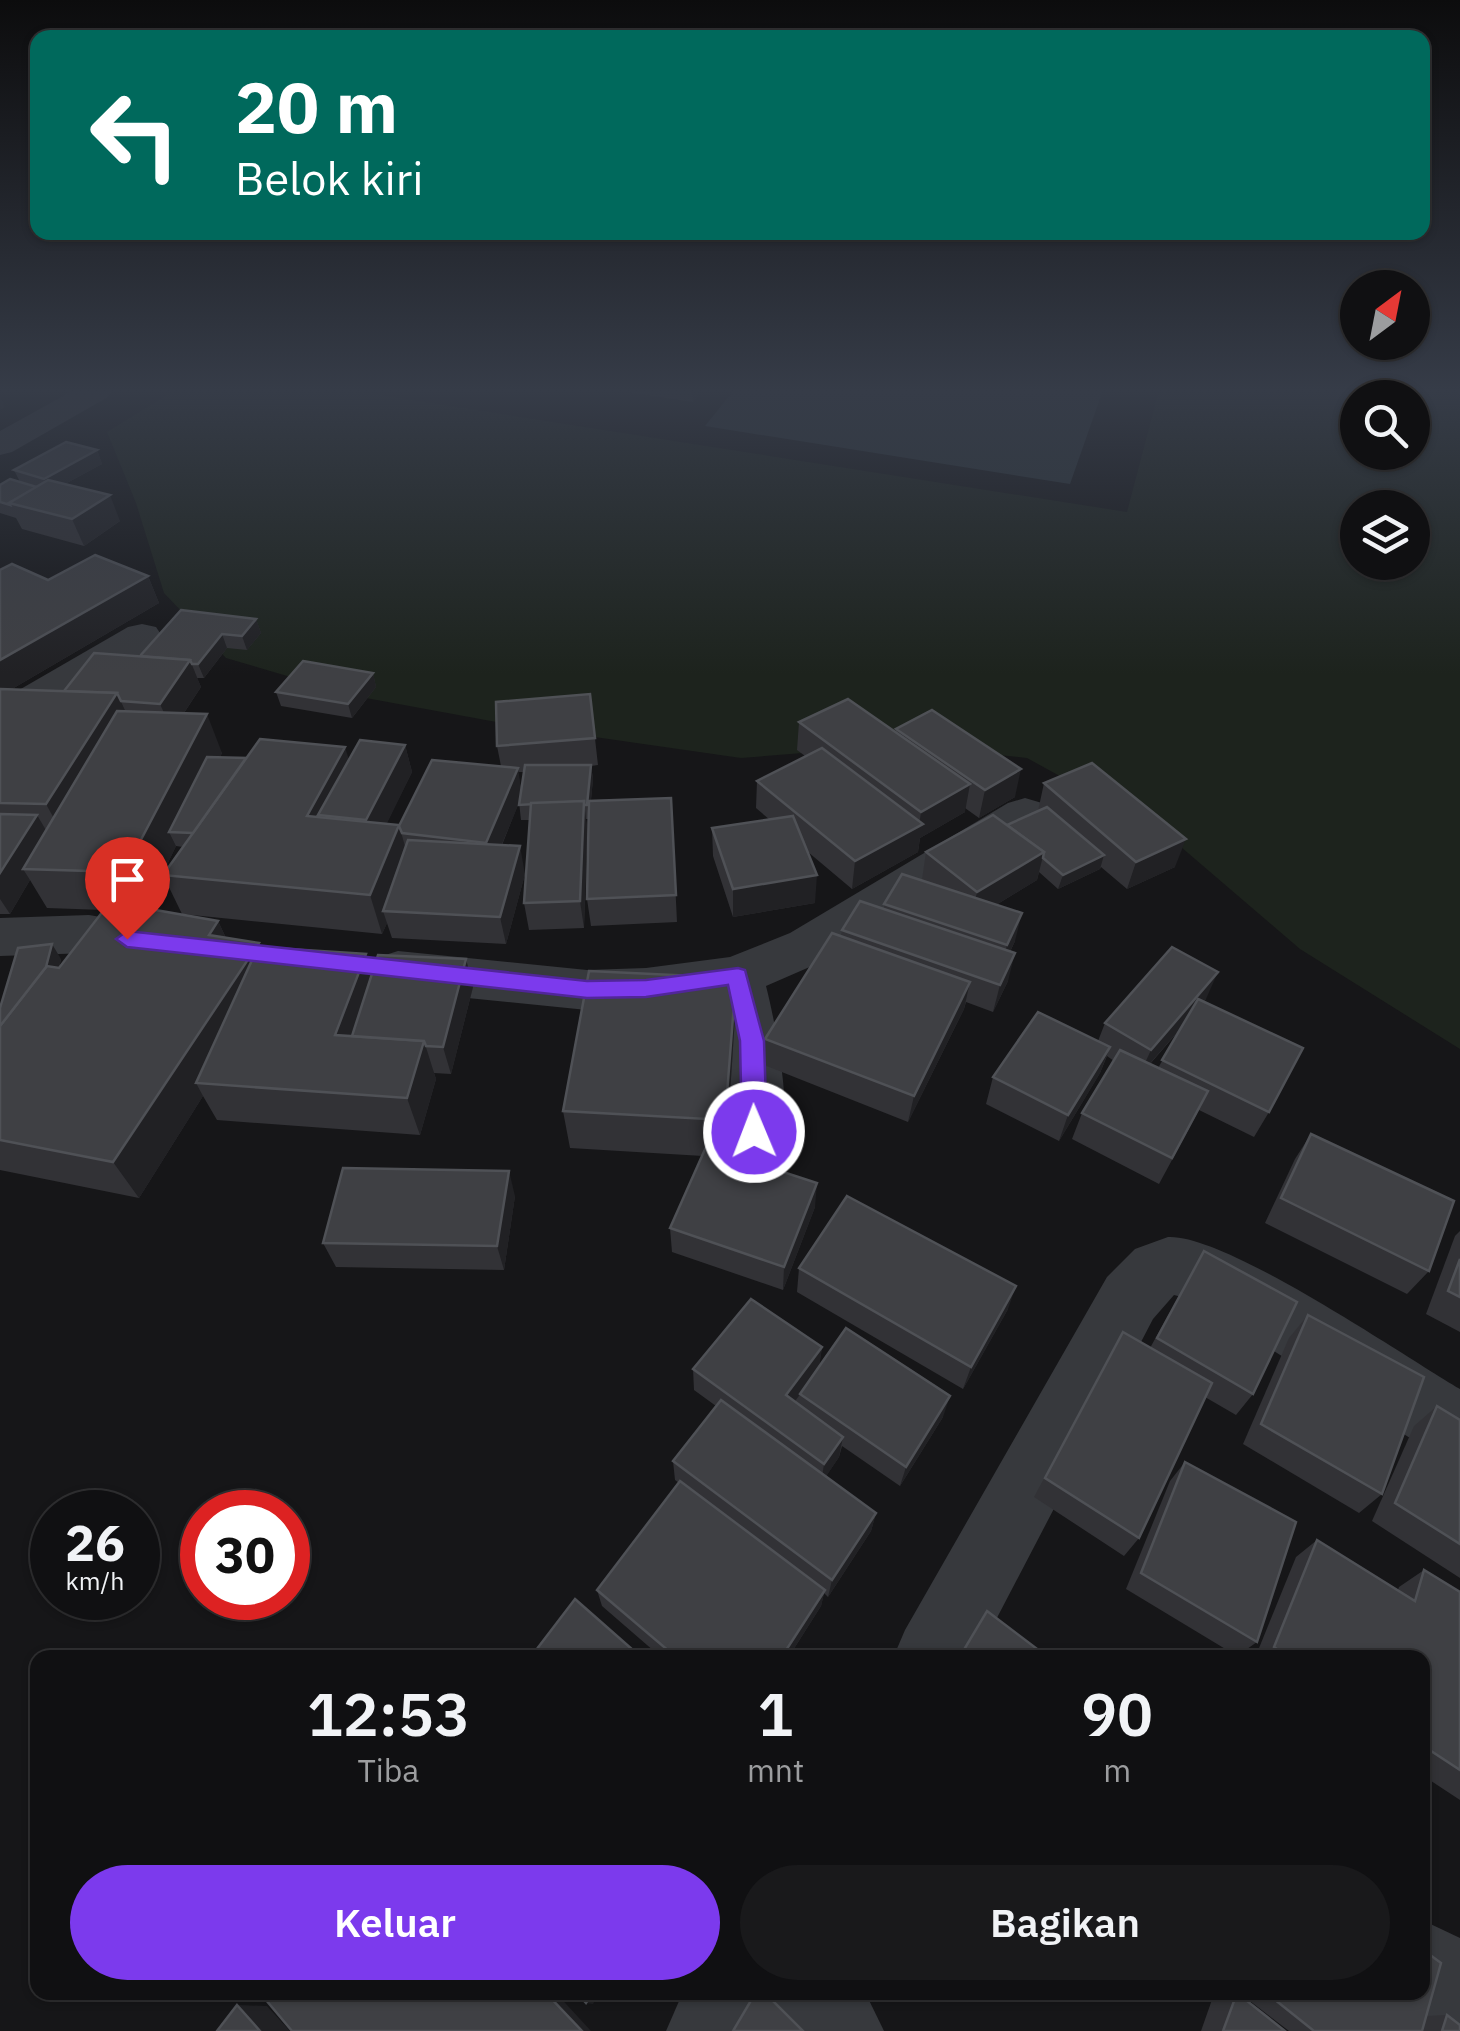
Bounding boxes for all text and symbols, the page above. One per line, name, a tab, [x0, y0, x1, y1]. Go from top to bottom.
text: 20 m	[235, 61, 398, 152]
icon: left	[70, 70, 200, 200]
text: Belok kiri	[235, 149, 424, 207]
north arrow	[1340, 270, 1430, 360]
map controls	[1340, 270, 1430, 580]
button: search	[1340, 380, 1430, 470]
button: layers	[1340, 490, 1430, 580]
pin	[85, 837, 170, 940]
icon: arrive	[100, 852, 155, 907]
position arrow	[702, 1080, 806, 1184]
speed limit sign: 30	[180, 1490, 310, 1620]
text: 26	[65, 1510, 125, 1575]
text: km/h	[66, 1564, 124, 1597]
text: 12:53	[307, 1674, 470, 1753]
text: 1	[758, 1674, 794, 1753]
text: 90	[1081, 1674, 1153, 1753]
text: Tiba	[357, 1749, 419, 1791]
text: mnt	[747, 1749, 804, 1791]
text: m	[1103, 1749, 1131, 1791]
button: Keluar	[70, 1865, 720, 1980]
button: Bagikan	[740, 1865, 1390, 1980]

